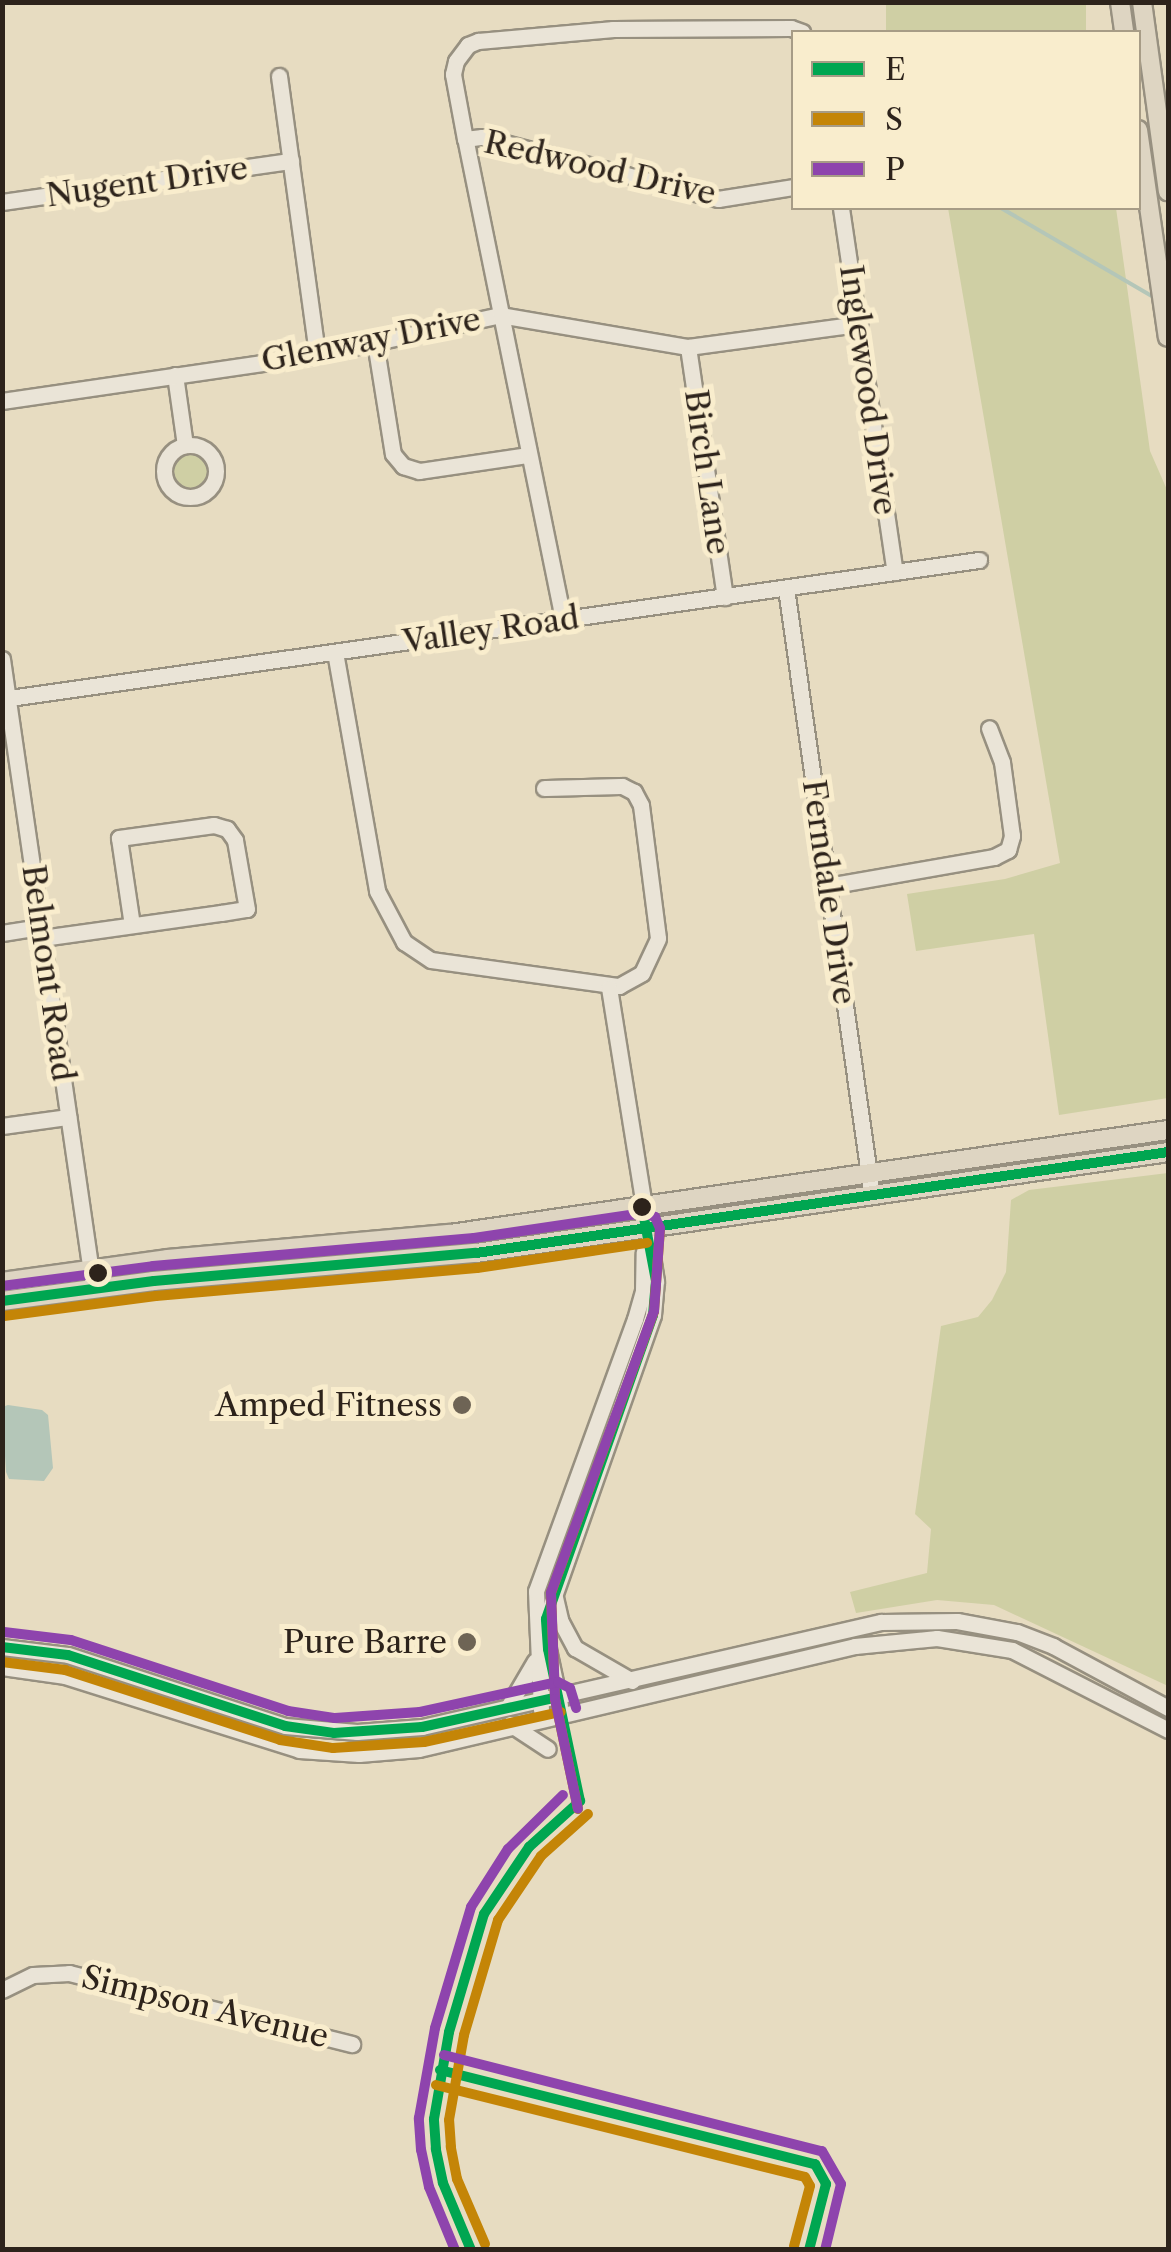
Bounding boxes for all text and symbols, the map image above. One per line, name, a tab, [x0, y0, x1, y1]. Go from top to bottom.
legend	[791, 30, 1141, 210]
text: E	[885, 51, 906, 88]
text: S	[885, 101, 903, 138]
street label: Redwood Drive	[481, 123, 719, 213]
street label: Nugent Drive	[44, 149, 250, 215]
text: P	[885, 151, 905, 188]
street label: Inglewood Drive	[831, 263, 905, 517]
street label: Glenway Drive	[258, 300, 484, 380]
street label: Birch Lane	[676, 387, 738, 557]
street label: Valley Road	[400, 599, 582, 661]
street label: Ferndale Drive	[794, 777, 864, 1007]
street label: Belmont Road	[14, 862, 82, 1084]
unlabelled marker	[632, 1197, 652, 1217]
unlabelled marker	[88, 1263, 108, 1283]
place label: Amped Fitness	[215, 1386, 442, 1424]
marker: Amped Fitness	[451, 1394, 473, 1416]
place label: Pure Barre	[283, 1623, 447, 1661]
marker: Pure Barre	[456, 1631, 478, 1653]
street label: Simpson Avenue	[77, 1958, 333, 2056]

